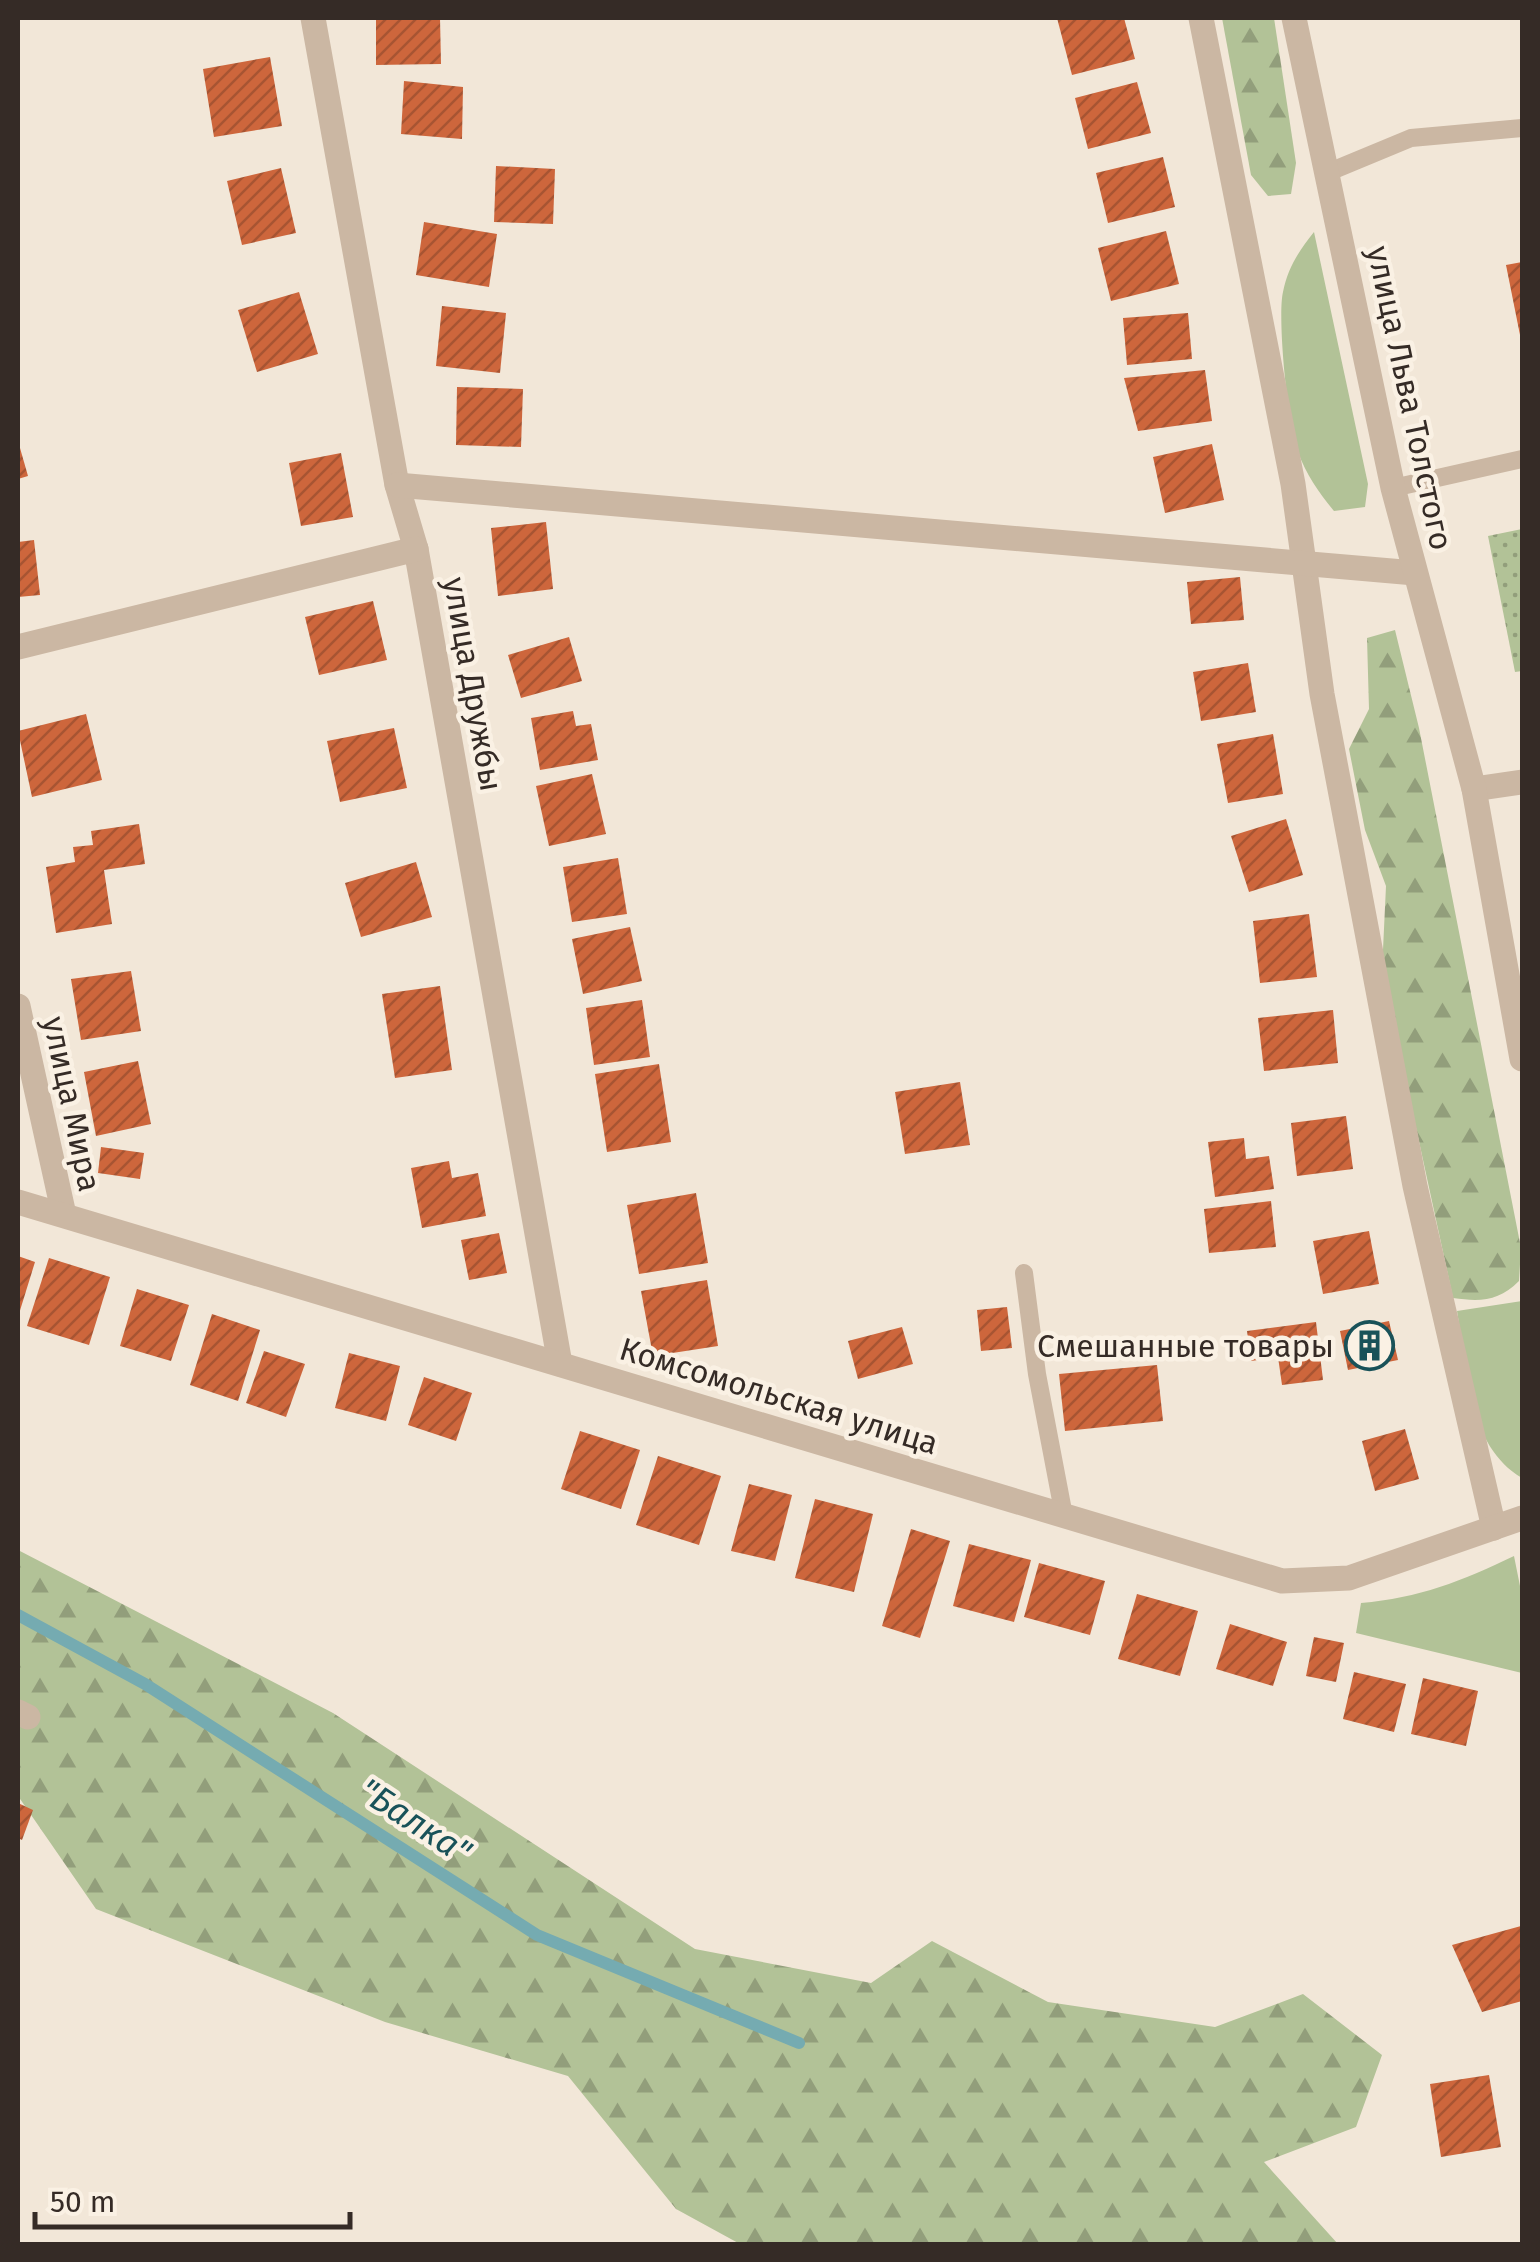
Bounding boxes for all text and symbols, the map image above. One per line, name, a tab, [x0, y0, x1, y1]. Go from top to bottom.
street label: улица Льва Толстого	[1359, 243, 1461, 553]
street label: улица Дружбы	[435, 574, 511, 794]
street label: улица Мира	[35, 1013, 109, 1195]
building icon: Смешанные товары	[1343, 1320, 1395, 1372]
place label: Смешанные товары	[1037, 1327, 1334, 1365]
street label: Комсомольская улица	[615, 1329, 943, 1463]
water label: "Балка"	[351, 1769, 479, 1873]
scale bar	[35, 2167, 350, 2229]
text: 50 m	[50, 2184, 115, 2220]

